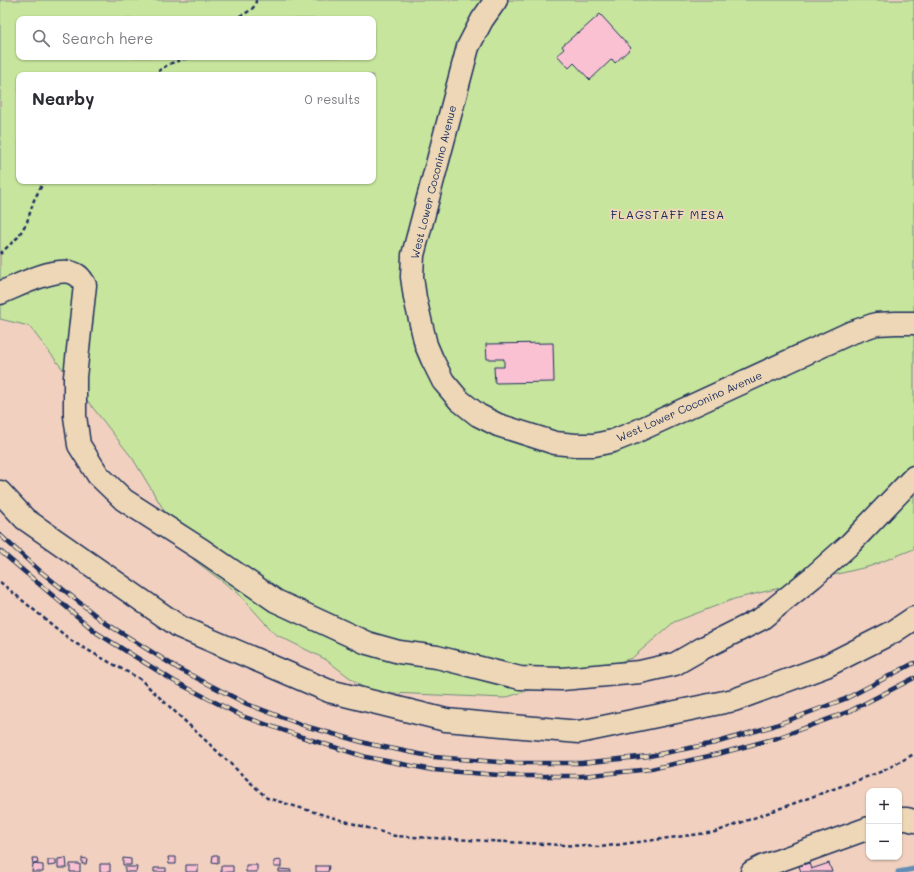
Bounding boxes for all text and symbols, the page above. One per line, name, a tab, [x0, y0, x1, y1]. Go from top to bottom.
search box	[16, 16, 376, 60]
icon: search	[30, 27, 52, 49]
text: Search here	[62, 28, 153, 48]
text: Nearby	[32, 87, 94, 109]
text: 0 results	[305, 90, 360, 107]
street label: West Lower Coconino Avenue	[407, 103, 459, 260]
district label: FLAGSTAFF MESA	[611, 206, 725, 222]
street label: West Lower Coconino Avenue	[614, 367, 764, 445]
map controls	[866, 788, 902, 860]
button: +	[866, 788, 902, 824]
button: −	[866, 824, 902, 860]

